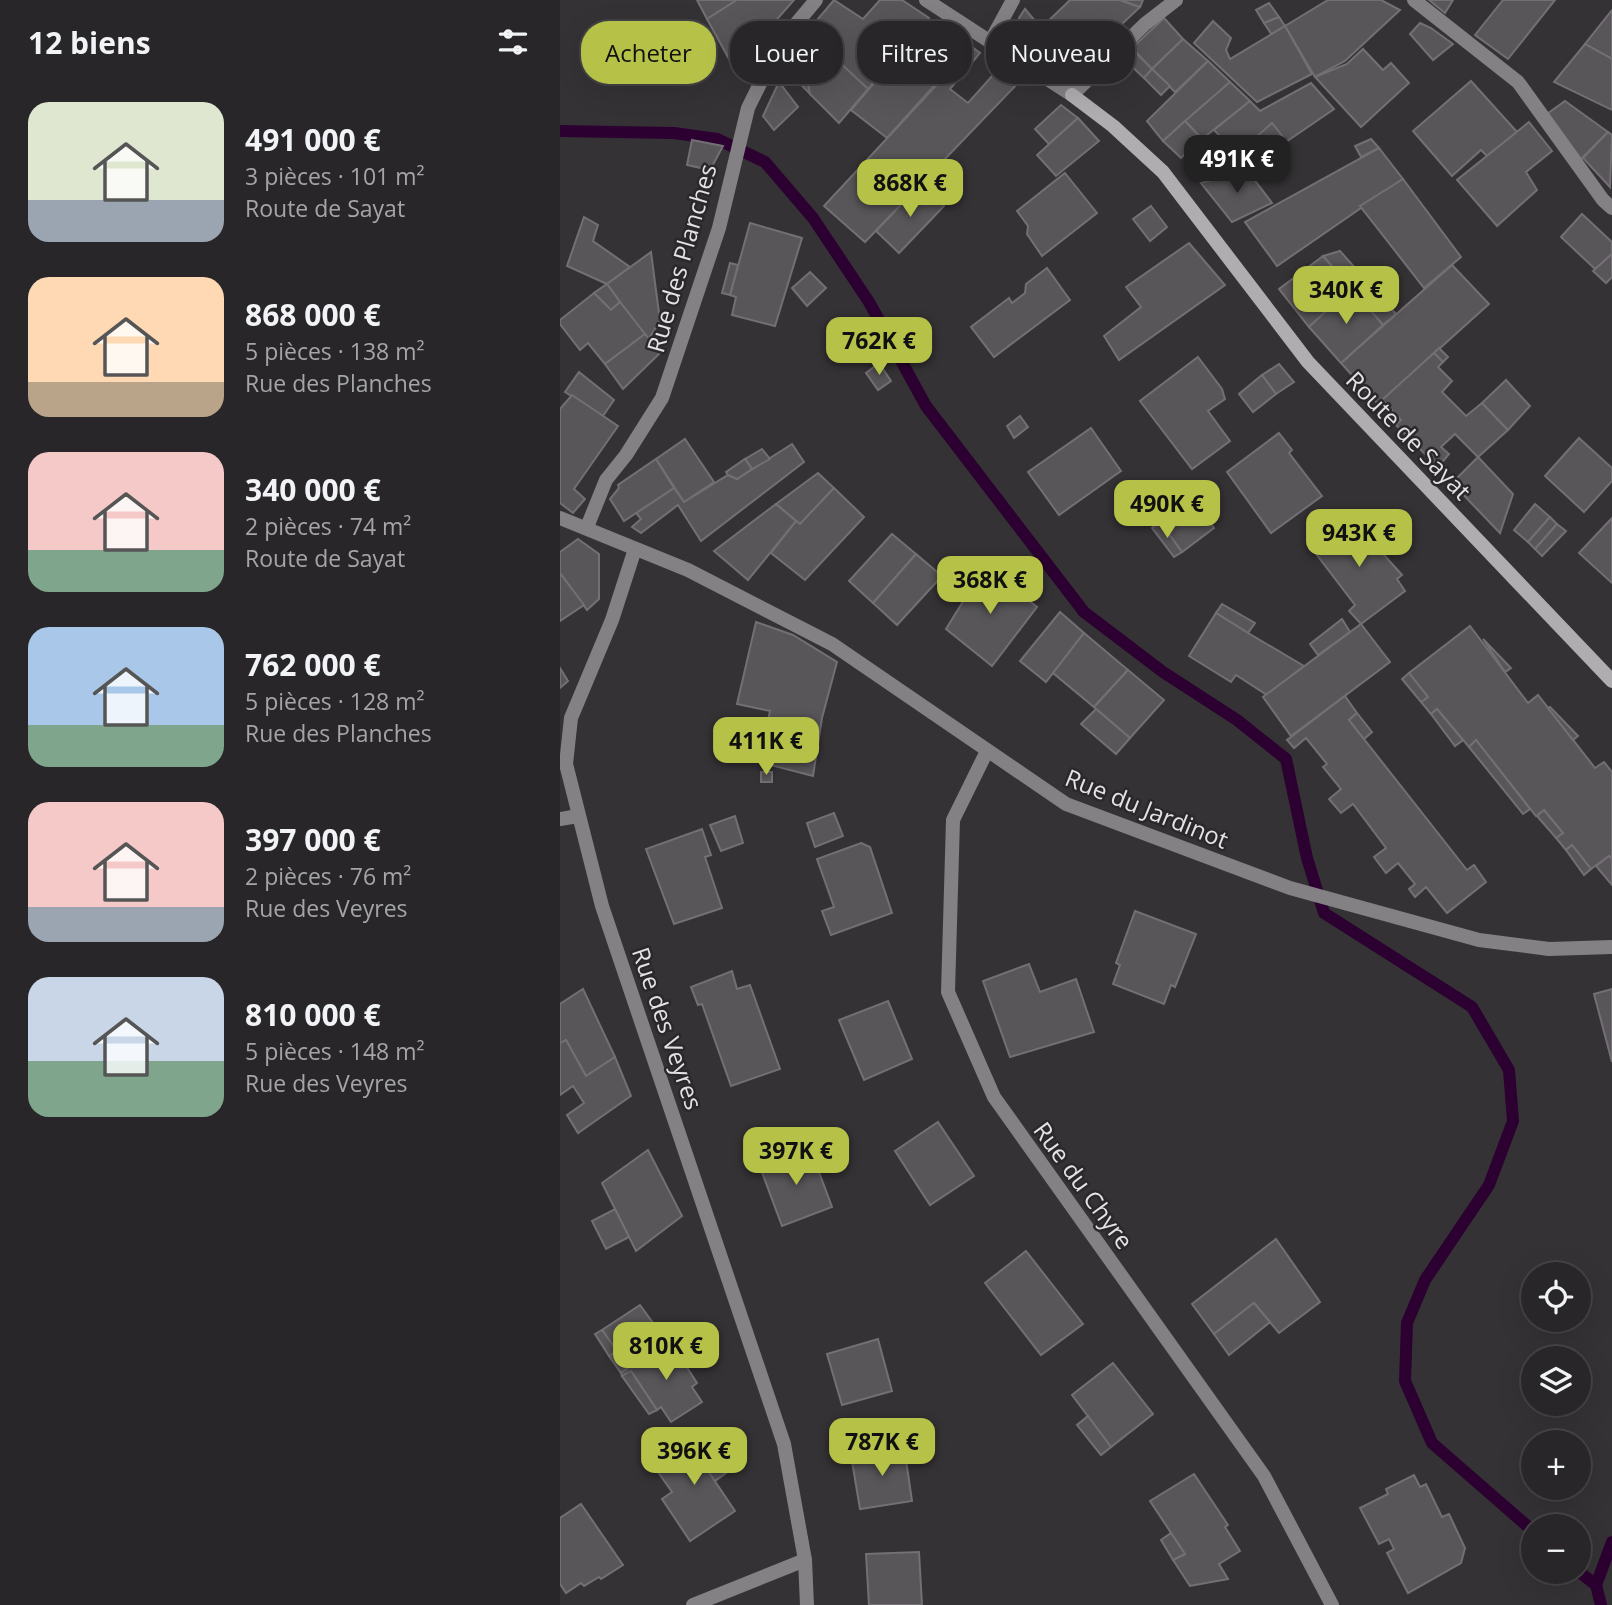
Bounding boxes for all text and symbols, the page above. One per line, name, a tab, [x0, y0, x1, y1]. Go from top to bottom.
chip: Acheter	[581, 21, 716, 84]
chip: Louer	[730, 21, 843, 84]
chip: Filtres	[857, 21, 972, 84]
chip: Nouveau	[986, 21, 1135, 84]
text: 12 biens	[28, 22, 151, 63]
icon: filters	[494, 23, 532, 61]
text: 491 000 €	[245, 119, 381, 160]
icon: home	[84, 130, 168, 214]
pin: 491K €	[1180, 136, 1294, 195]
text: 491K €	[1200, 142, 1274, 174]
text: 3 pièces · 101 m²	[245, 160, 425, 192]
street label: Rue des Planches	[638, 160, 724, 356]
pin: 868K €	[853, 160, 967, 219]
text: 868K €	[873, 166, 947, 198]
text: Route de Sayat	[245, 192, 405, 224]
pin: 340K €	[1289, 266, 1403, 326]
text: 340K €	[1309, 273, 1383, 305]
text: 868 000 €	[245, 294, 381, 335]
icon: home	[84, 305, 168, 389]
pin: 762K €	[822, 318, 936, 377]
text: 762K €	[842, 324, 916, 356]
text: 5 pièces · 138 m²	[245, 335, 425, 367]
street label: Route de Sayat	[1339, 363, 1479, 507]
text: Rue des Planches	[245, 367, 432, 399]
text: 340 000 €	[245, 469, 381, 510]
icon: home	[84, 480, 168, 564]
pin: 490K €	[1110, 480, 1224, 540]
text: 490K €	[1130, 487, 1204, 519]
text: 2 pièces · 74 m²	[245, 510, 411, 542]
pin: 943K €	[1302, 510, 1416, 569]
text: 943K €	[1322, 516, 1396, 548]
text: Route de Sayat	[245, 542, 405, 574]
pin: 368K €	[933, 556, 1047, 616]
text: 368K €	[953, 563, 1027, 595]
text: 762 000 €	[245, 644, 381, 685]
icon: home	[84, 655, 168, 739]
text: 5 pièces · 128 m²	[245, 685, 425, 717]
text: Rue des Planches	[245, 717, 432, 749]
pin: 411K €	[709, 718, 823, 777]
text: 411K €	[729, 724, 803, 756]
street label: Rue du Jardinot	[1061, 760, 1233, 856]
text: 397 000 €	[245, 819, 381, 860]
icon: home	[84, 830, 168, 914]
text: 2 pièces · 76 m²	[245, 860, 411, 892]
text: Rue des Veyres	[245, 892, 408, 924]
street label: Rue des Veyres	[625, 942, 711, 1114]
text: 810 000 €	[245, 994, 381, 1035]
icon: home	[84, 1005, 168, 1089]
text: 5 pièces · 148 m²	[245, 1035, 425, 1067]
text: Rue des Veyres	[245, 1067, 408, 1099]
street label: Rue du Chyre	[1027, 1115, 1141, 1255]
pin: 397K €	[739, 1128, 853, 1187]
text: 397K €	[759, 1134, 833, 1166]
map controls	[1521, 1262, 1591, 1584]
button: locate	[1521, 1262, 1591, 1332]
pin: 810K €	[609, 1322, 723, 1382]
text: 810K €	[629, 1329, 703, 1361]
button: layers	[1521, 1346, 1591, 1416]
pin: 787K €	[825, 1418, 939, 1478]
text: 787K €	[845, 1425, 919, 1457]
pin: 396K €	[637, 1428, 751, 1487]
button: +	[1521, 1430, 1591, 1500]
text: 396K €	[657, 1434, 731, 1466]
button: −	[1521, 1514, 1591, 1584]

